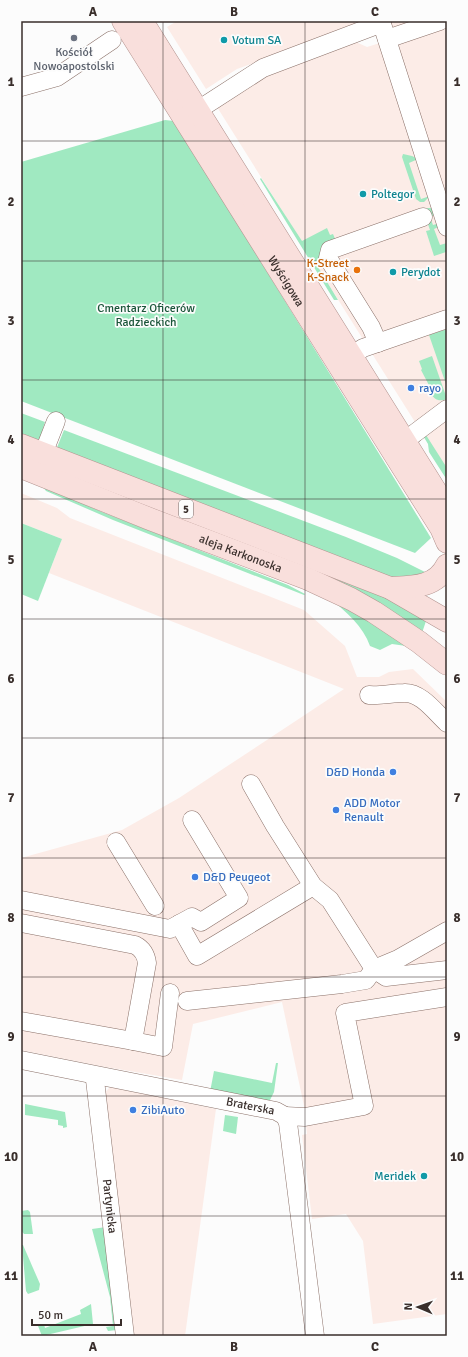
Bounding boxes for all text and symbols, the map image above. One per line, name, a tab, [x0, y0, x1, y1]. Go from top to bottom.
text: A	[89, 4, 98, 20]
text: B	[230, 4, 238, 20]
text: C	[371, 4, 379, 20]
marker: Kościół Nowoapostolski	[69, 33, 79, 43]
place label: Votum SA	[232, 33, 282, 48]
marker: Votum SA	[219, 35, 229, 45]
place label: Kościół Nowoapostolski	[33, 45, 115, 74]
text: 1	[7, 74, 15, 90]
text: 1	[453, 74, 461, 90]
place label: Poltegor	[371, 187, 415, 202]
marker: Poltegor	[358, 189, 368, 199]
text: 2	[7, 194, 15, 210]
text: 2	[453, 194, 461, 210]
street label: Wyścigowa	[264, 253, 307, 310]
place label: K-Street K-Snack	[307, 256, 349, 285]
marker: K-Street K-Snack	[352, 265, 362, 275]
place label: Perydot	[401, 265, 440, 280]
marker: Perydot	[388, 267, 398, 277]
park label: Cmentarz Oficerów Radzieckich	[97, 301, 195, 330]
text: 3	[7, 313, 15, 329]
text: 3	[453, 313, 461, 329]
place label: rayo	[419, 381, 441, 396]
marker: rayo	[406, 383, 416, 393]
text: 4	[7, 432, 15, 448]
text: 4	[453, 432, 461, 448]
road number: 5	[179, 500, 193, 518]
street label: aleja Karkonoska	[197, 531, 284, 576]
text: 5	[7, 552, 15, 568]
text: 5	[453, 552, 461, 568]
text: 6	[7, 671, 15, 687]
text: 6	[453, 671, 461, 687]
place label: D&D Honda	[326, 765, 385, 780]
marker: D&D Honda	[388, 767, 398, 777]
text: 7	[7, 790, 15, 806]
text: 7	[453, 790, 461, 806]
place label: ADD Motor Renault	[344, 796, 401, 825]
marker: ADD Motor Renault	[331, 805, 341, 815]
place label: D&D Peugeot	[203, 870, 270, 885]
marker: D&D Peugeot	[190, 872, 200, 882]
text: 8	[7, 910, 15, 926]
text: 8	[453, 910, 461, 926]
text: 9	[7, 1029, 15, 1045]
text: 9	[453, 1029, 461, 1045]
street label: Braterska	[225, 1094, 276, 1119]
place label: ZibiAuto	[141, 1103, 185, 1118]
marker: ZibiAuto	[128, 1105, 138, 1115]
text: 10	[4, 1149, 18, 1165]
text: 10	[450, 1149, 464, 1165]
place label: Meridek	[374, 1169, 416, 1184]
marker: Meridek	[419, 1171, 429, 1181]
street label: Partynicka	[99, 1178, 120, 1234]
text: 11	[4, 1268, 18, 1284]
text: 11	[450, 1268, 464, 1284]
north arrow	[398, 1287, 438, 1327]
scale bar	[32, 1301, 121, 1327]
text: N	[402, 1303, 415, 1311]
text: 50 m	[38, 1308, 63, 1323]
text: A	[89, 1339, 98, 1355]
text: B	[230, 1339, 238, 1355]
text: C	[371, 1339, 379, 1355]

